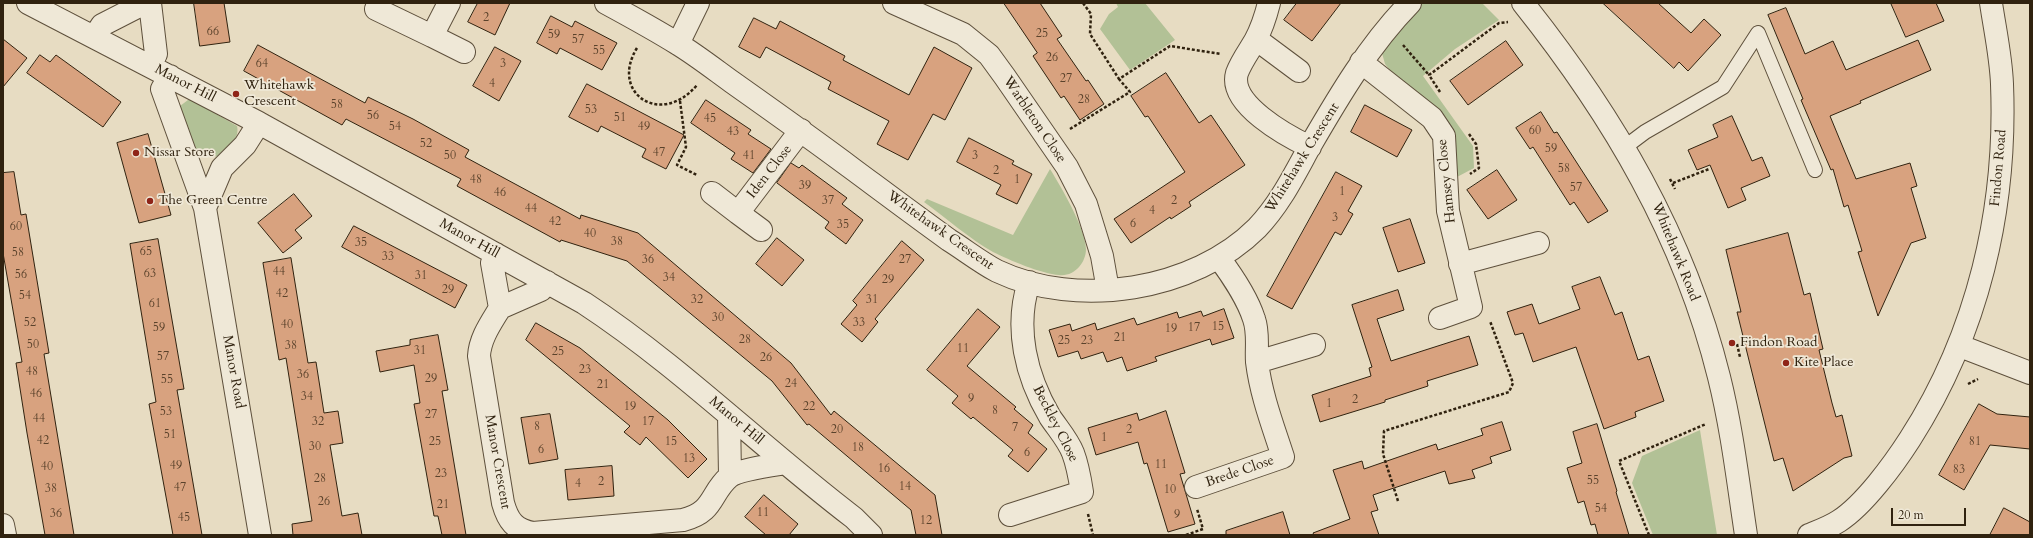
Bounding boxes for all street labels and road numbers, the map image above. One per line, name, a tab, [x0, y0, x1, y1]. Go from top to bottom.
street label: Manor Hill	[152, 61, 218, 107]
street label: Warbleton Close	[999, 74, 1069, 166]
street label: Whitehawk Crescent	[1262, 100, 1344, 216]
street label: Findon Road	[1987, 129, 2011, 207]
street label: Hamsey Close	[1434, 138, 1460, 224]
street label: Iden Close	[744, 142, 796, 202]
street label: Whitehawk Crescent	[884, 188, 996, 274]
street label: Whitehawk Road	[1648, 200, 1702, 304]
street label: Manor Hill	[436, 216, 502, 262]
street label: Manor Road	[218, 334, 248, 410]
street label: Beckley Close	[1029, 383, 1081, 465]
street label: Manor Hill	[705, 393, 767, 449]
street label: Manor Crescent	[480, 413, 514, 511]
street label: Brede Close	[1203, 452, 1277, 492]

